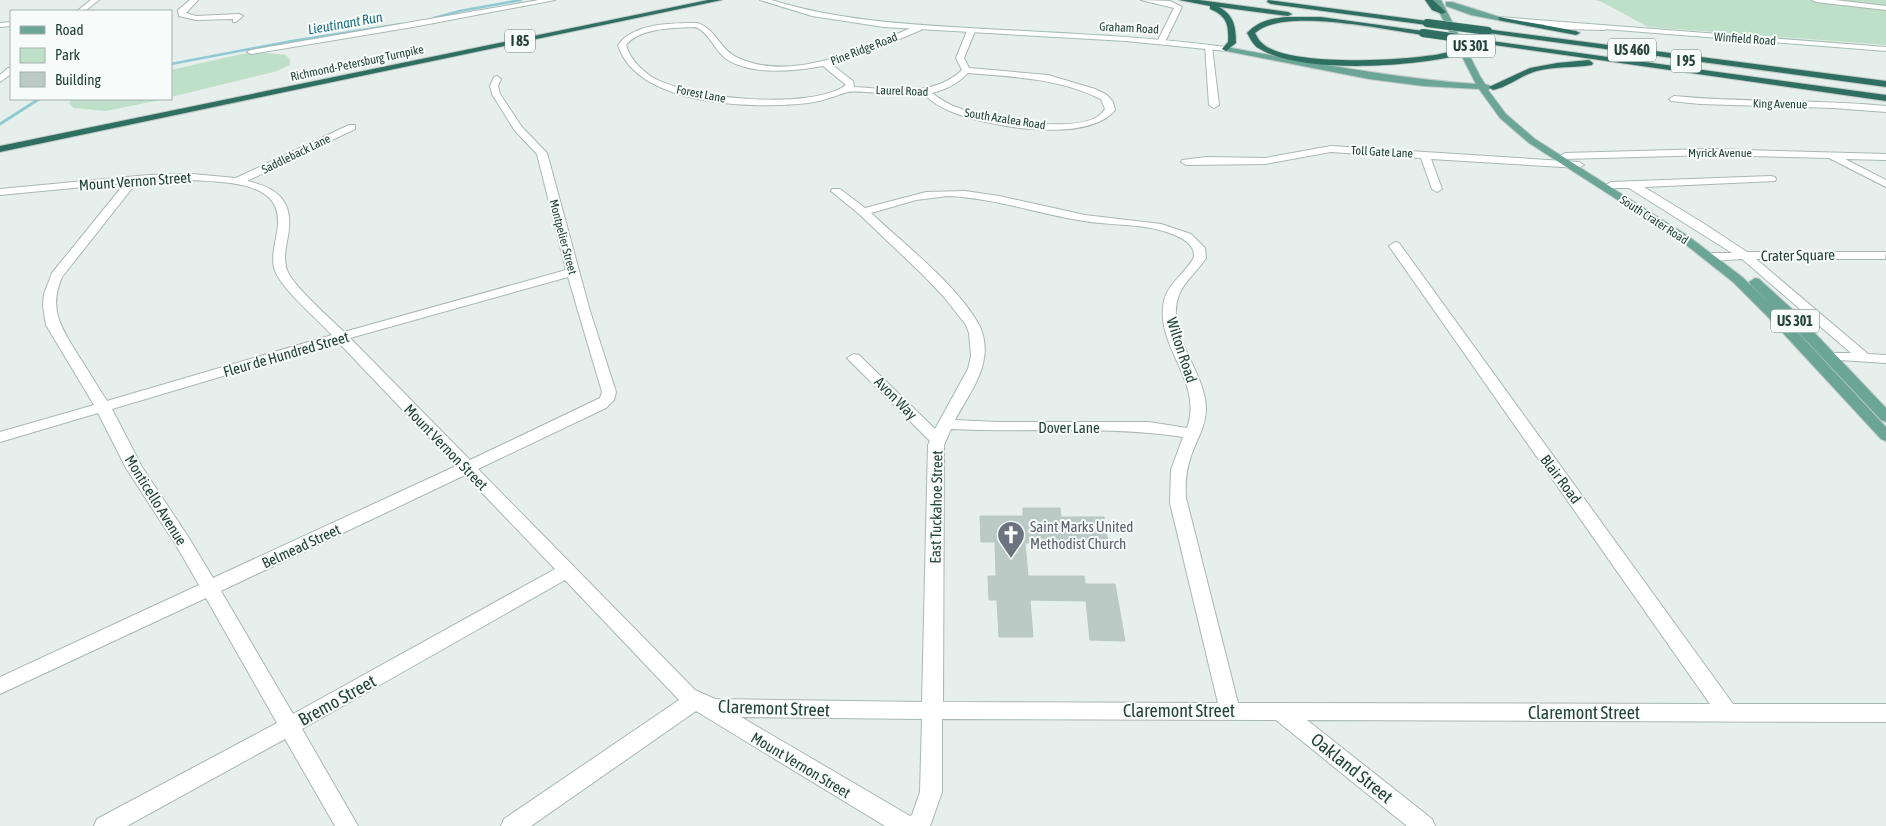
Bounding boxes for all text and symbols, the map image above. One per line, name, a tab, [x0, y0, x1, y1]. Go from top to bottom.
water label: Lieutinant Run	[306, 9, 384, 37]
legend	[10, 10, 172, 100]
street label: Graham Road	[1099, 19, 1159, 37]
text: Road	[55, 21, 84, 38]
road number: I 85	[505, 29, 535, 52]
street label: Pine Ridge Road	[828, 30, 900, 68]
street label: Winfield Road	[1714, 30, 1776, 48]
road number: US 301	[1447, 34, 1495, 58]
road number: US 460	[1608, 38, 1656, 62]
street label: Richmond-Petersburg Turnpike	[289, 42, 425, 84]
text: Park	[55, 46, 80, 63]
road number: I 95	[1671, 49, 1701, 72]
text: Building	[55, 71, 101, 88]
street label: Forest Lane	[675, 82, 727, 106]
street label: Laurel Road	[875, 83, 929, 99]
street label: King Avenue	[1753, 97, 1807, 111]
street label: South Azalea Road	[963, 106, 1047, 132]
street label: Saddleback Lane	[259, 131, 333, 177]
street label: Toll Gate Lane	[1351, 143, 1413, 161]
street label: Myrick Avenue	[1688, 146, 1752, 160]
street label: Mount Vernon Street	[78, 169, 192, 193]
street label: South Crater Road	[1617, 193, 1691, 247]
street label: Montpelier Street	[546, 198, 580, 277]
street label: Crater Square	[1761, 246, 1835, 264]
road number: US 301	[1771, 310, 1819, 332]
street label: Wilton Road	[1163, 315, 1201, 385]
street label: Fleur de Hundred Street	[221, 328, 351, 380]
street label: Avon Way	[871, 373, 921, 423]
street label: Mount Vernon Street	[401, 401, 491, 493]
street label: Dover Lane	[1038, 419, 1100, 436]
street label: East Tuckahoe Street	[927, 450, 945, 564]
street label: Blair Road	[1537, 451, 1585, 507]
street label: Monticello Avenue	[122, 452, 191, 548]
place label: Saint Marks United Methodist Church	[1030, 518, 1133, 552]
street label: Belmead Street	[259, 520, 343, 572]
church icon: Saint Marks United Methodist Church	[996, 520, 1026, 559]
street label: Bremo Street	[295, 670, 379, 730]
street label: Claremont Street	[718, 696, 830, 720]
street label: Claremont Street	[1123, 700, 1235, 721]
street label: Claremont Street	[1528, 702, 1640, 723]
street label: Mount Vernon Street	[748, 729, 854, 801]
street label: Oakland Street	[1307, 729, 1397, 807]

